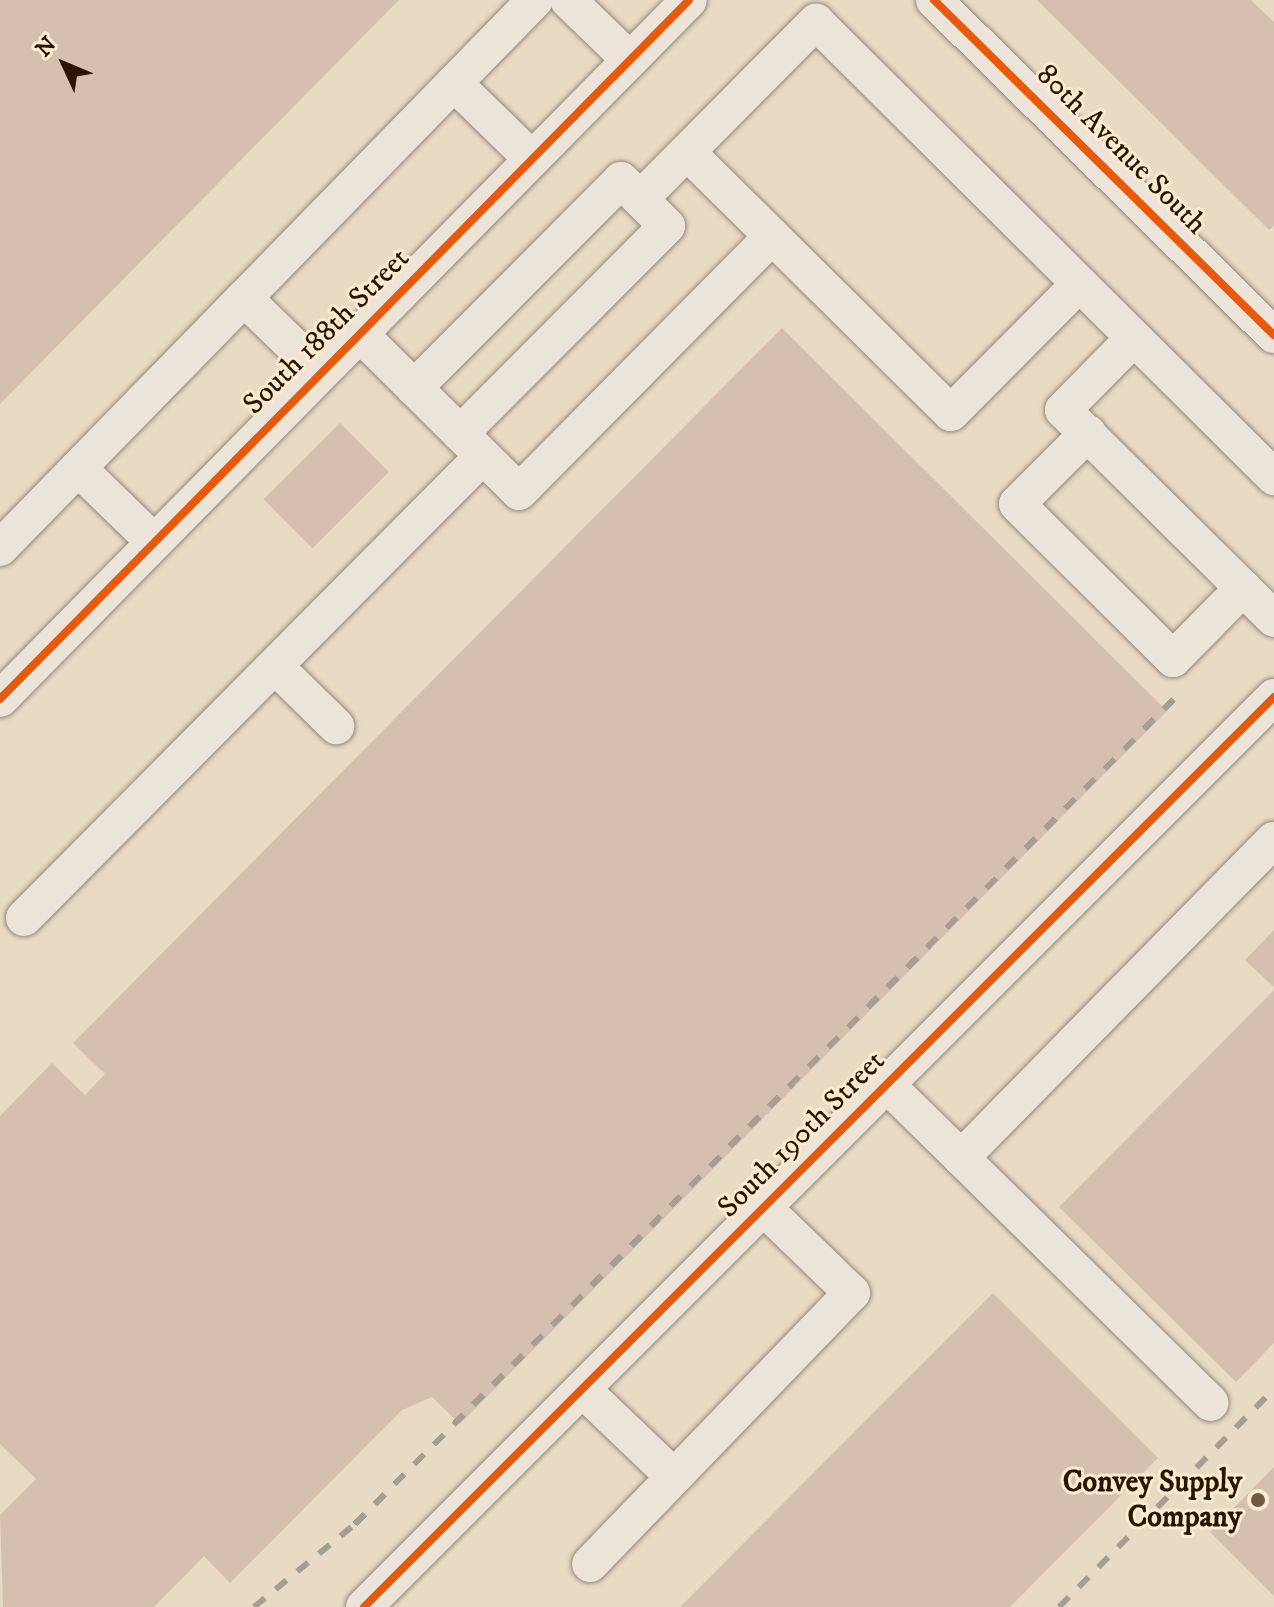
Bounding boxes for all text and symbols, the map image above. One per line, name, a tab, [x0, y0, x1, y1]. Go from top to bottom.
north arrow	[24, 24, 104, 104]
text: N	[30, 31, 62, 63]
street label: 80th Avenue South	[1028, 57, 1214, 243]
street label: South 188th Street	[236, 241, 418, 423]
street label: South 190th Street	[711, 1044, 893, 1226]
place label: Convey Supply Company	[1063, 1465, 1242, 1536]
marker: Convey Supply Company	[1249, 1491, 1267, 1509]

